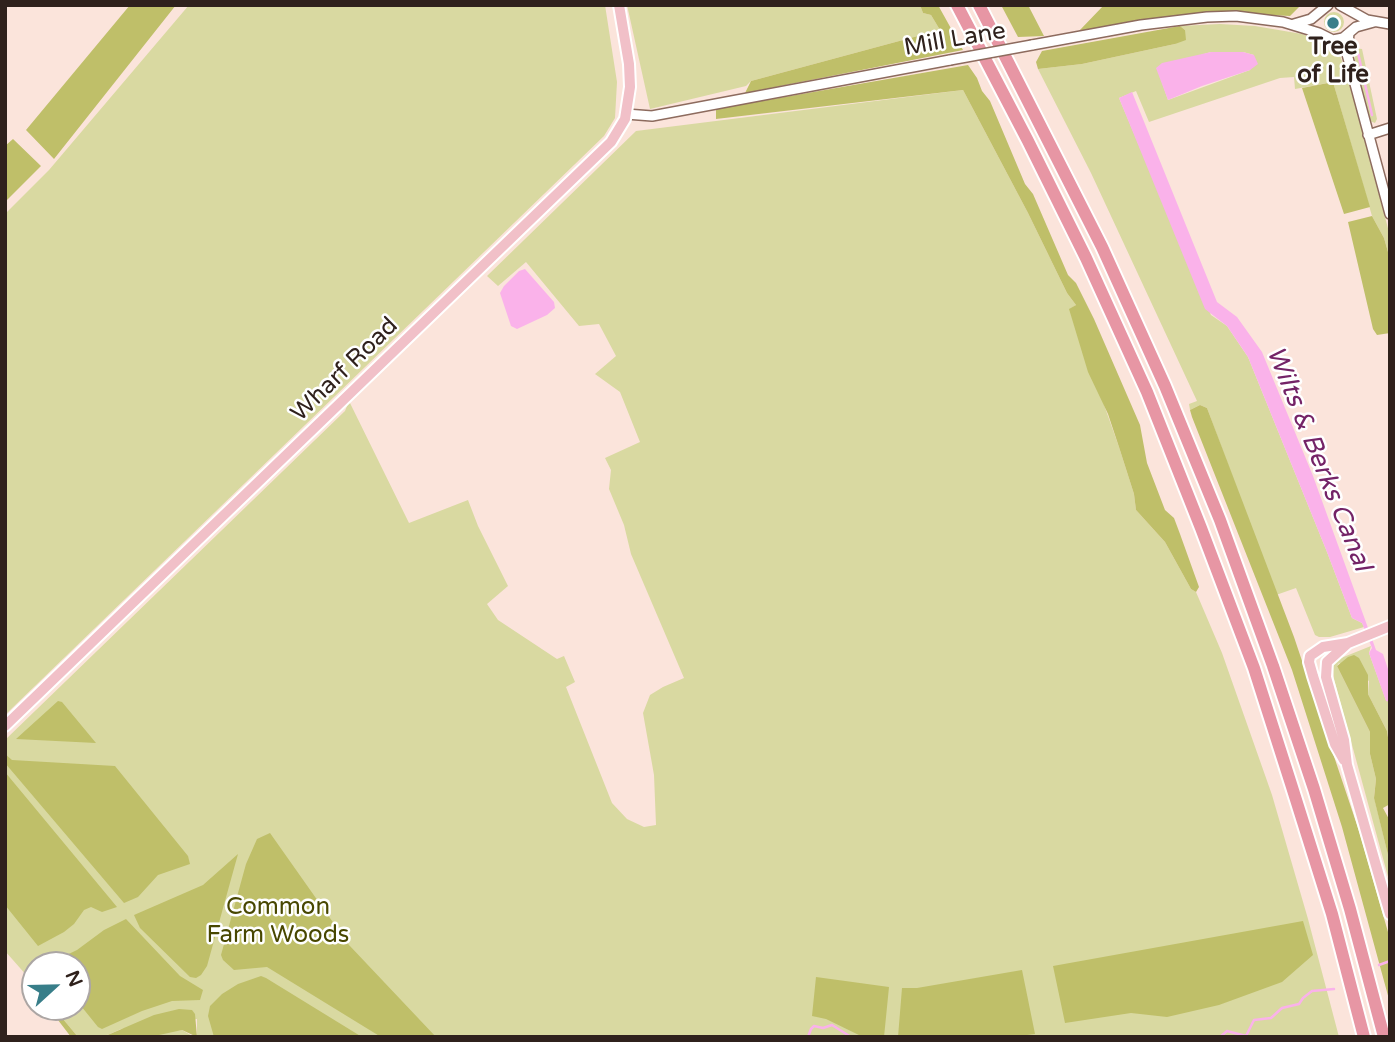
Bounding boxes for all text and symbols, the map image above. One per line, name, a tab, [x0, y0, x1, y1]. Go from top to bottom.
marker: Tree of Life	[1325, 15, 1341, 31]
street label: Mill Lane	[902, 17, 1008, 63]
place label: Tree of Life	[1297, 34, 1369, 90]
street label: Wharf Road	[286, 312, 404, 428]
water label: Wilts & Berks Canal	[1259, 342, 1377, 576]
park label: Common Farm Woods	[207, 894, 349, 950]
north arrow	[21, 951, 91, 1021]
text: N	[61, 968, 87, 990]

